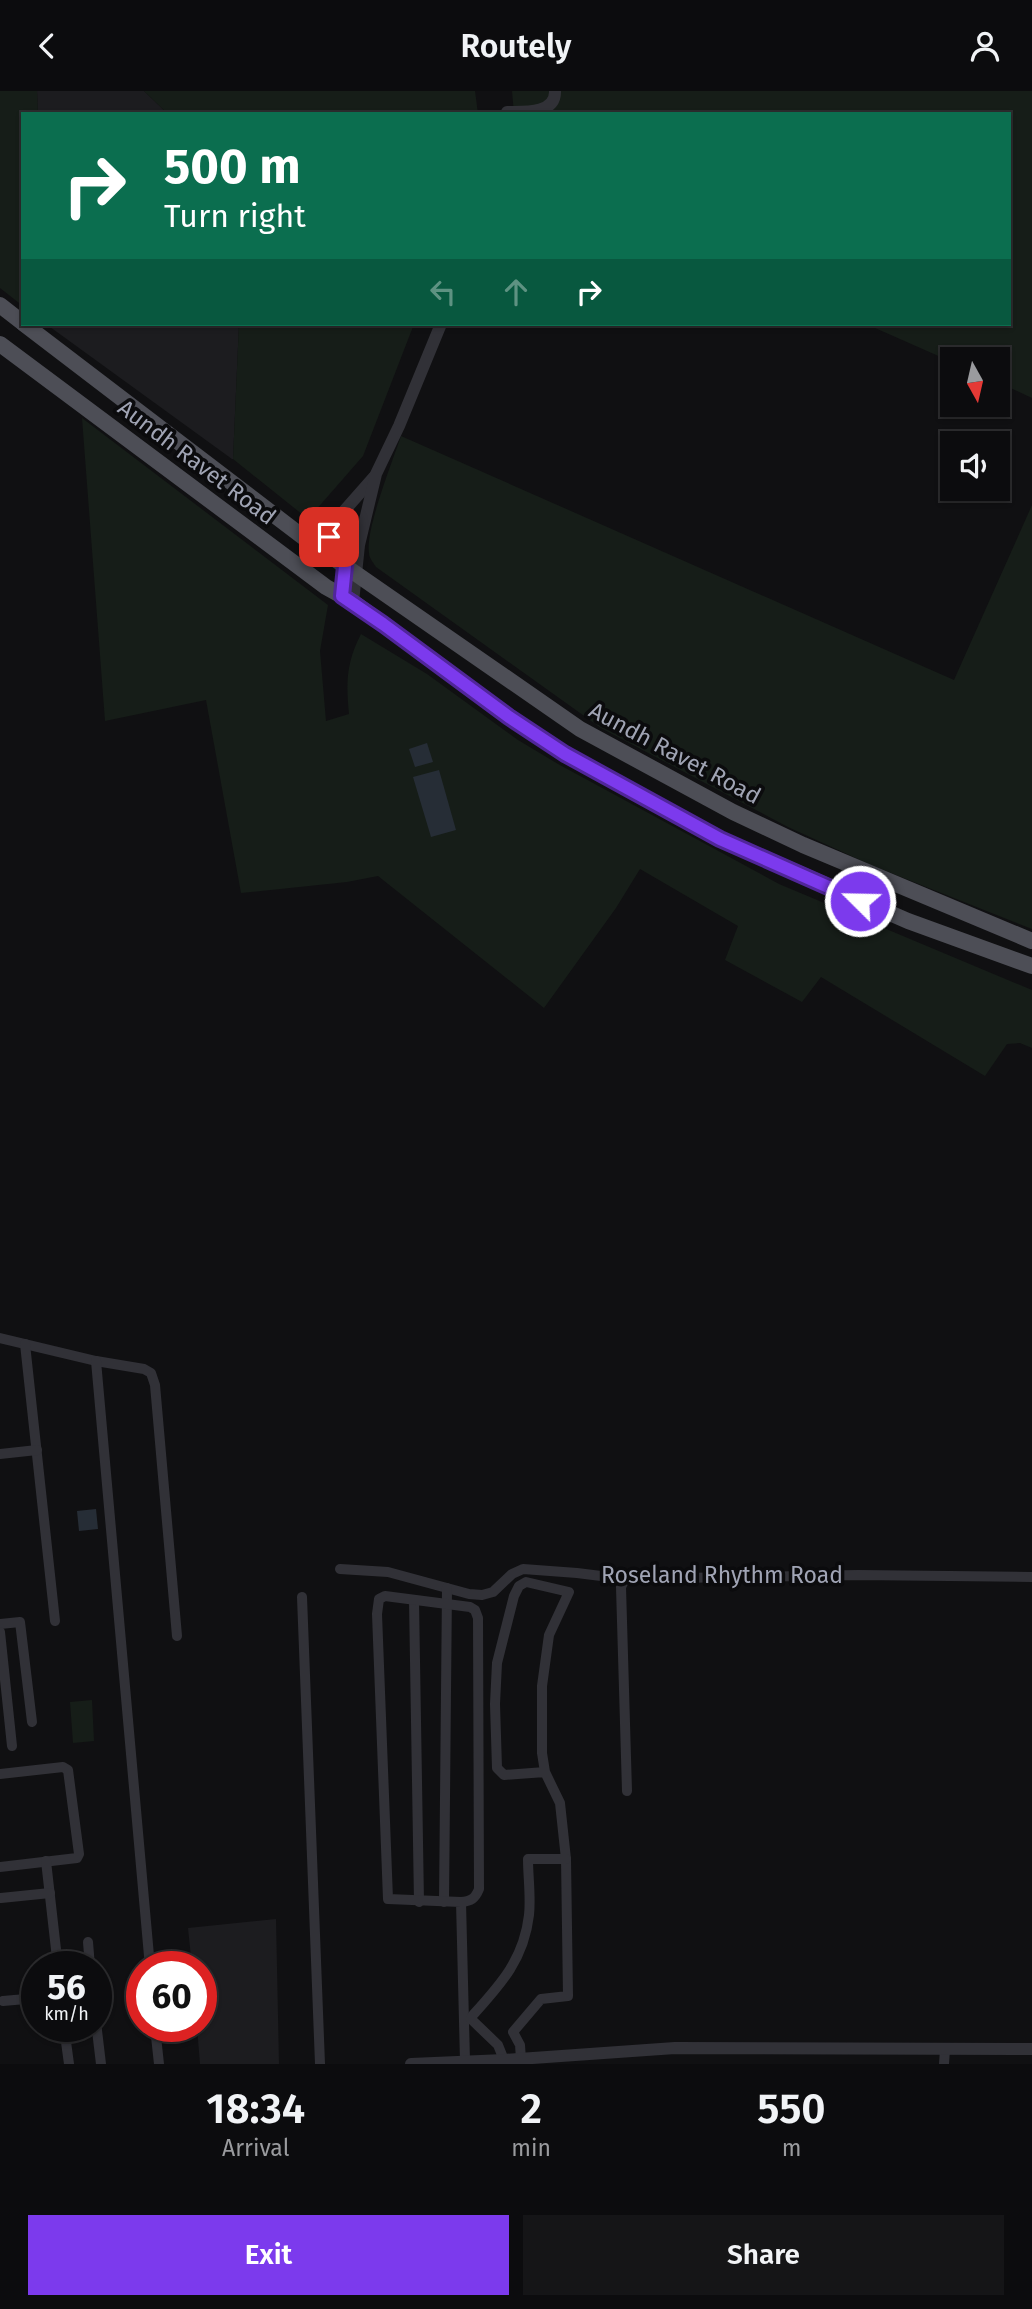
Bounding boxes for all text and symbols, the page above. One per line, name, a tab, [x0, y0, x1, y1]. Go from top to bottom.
icon: back	[28, 27, 66, 65]
text: Routely	[460, 27, 572, 65]
icon: person	[966, 27, 1004, 65]
text: 500 m	[164, 137, 301, 196]
icon: right	[49, 140, 140, 231]
text: Turn right	[164, 197, 306, 235]
icon: left	[424, 273, 462, 311]
icon: ahead	[497, 273, 535, 311]
icon: right	[570, 273, 608, 311]
north arrow	[940, 347, 1010, 417]
map controls	[940, 347, 1010, 501]
street label: Aundh Ravet Road	[113, 394, 281, 530]
button: sound	[940, 431, 1010, 501]
pin	[299, 507, 359, 567]
icon: arrive	[310, 518, 348, 556]
street label: Aundh Ravet Road	[584, 696, 766, 810]
position arrow	[823, 864, 897, 938]
street label: Roseland Rhythm Road	[601, 1561, 843, 1589]
speed limit sign: 60	[126, 1951, 217, 2042]
text: 56	[47, 1966, 86, 2008]
text: km/h	[44, 2003, 89, 2025]
text: 18:34	[206, 2084, 305, 2134]
text: 2	[520, 2084, 542, 2134]
text: 550	[757, 2084, 826, 2134]
text: Arrival	[222, 2134, 289, 2162]
text: min	[511, 2134, 551, 2162]
text: m	[782, 2134, 801, 2162]
button: Exit	[28, 2215, 509, 2295]
button: Share	[523, 2215, 1004, 2295]

